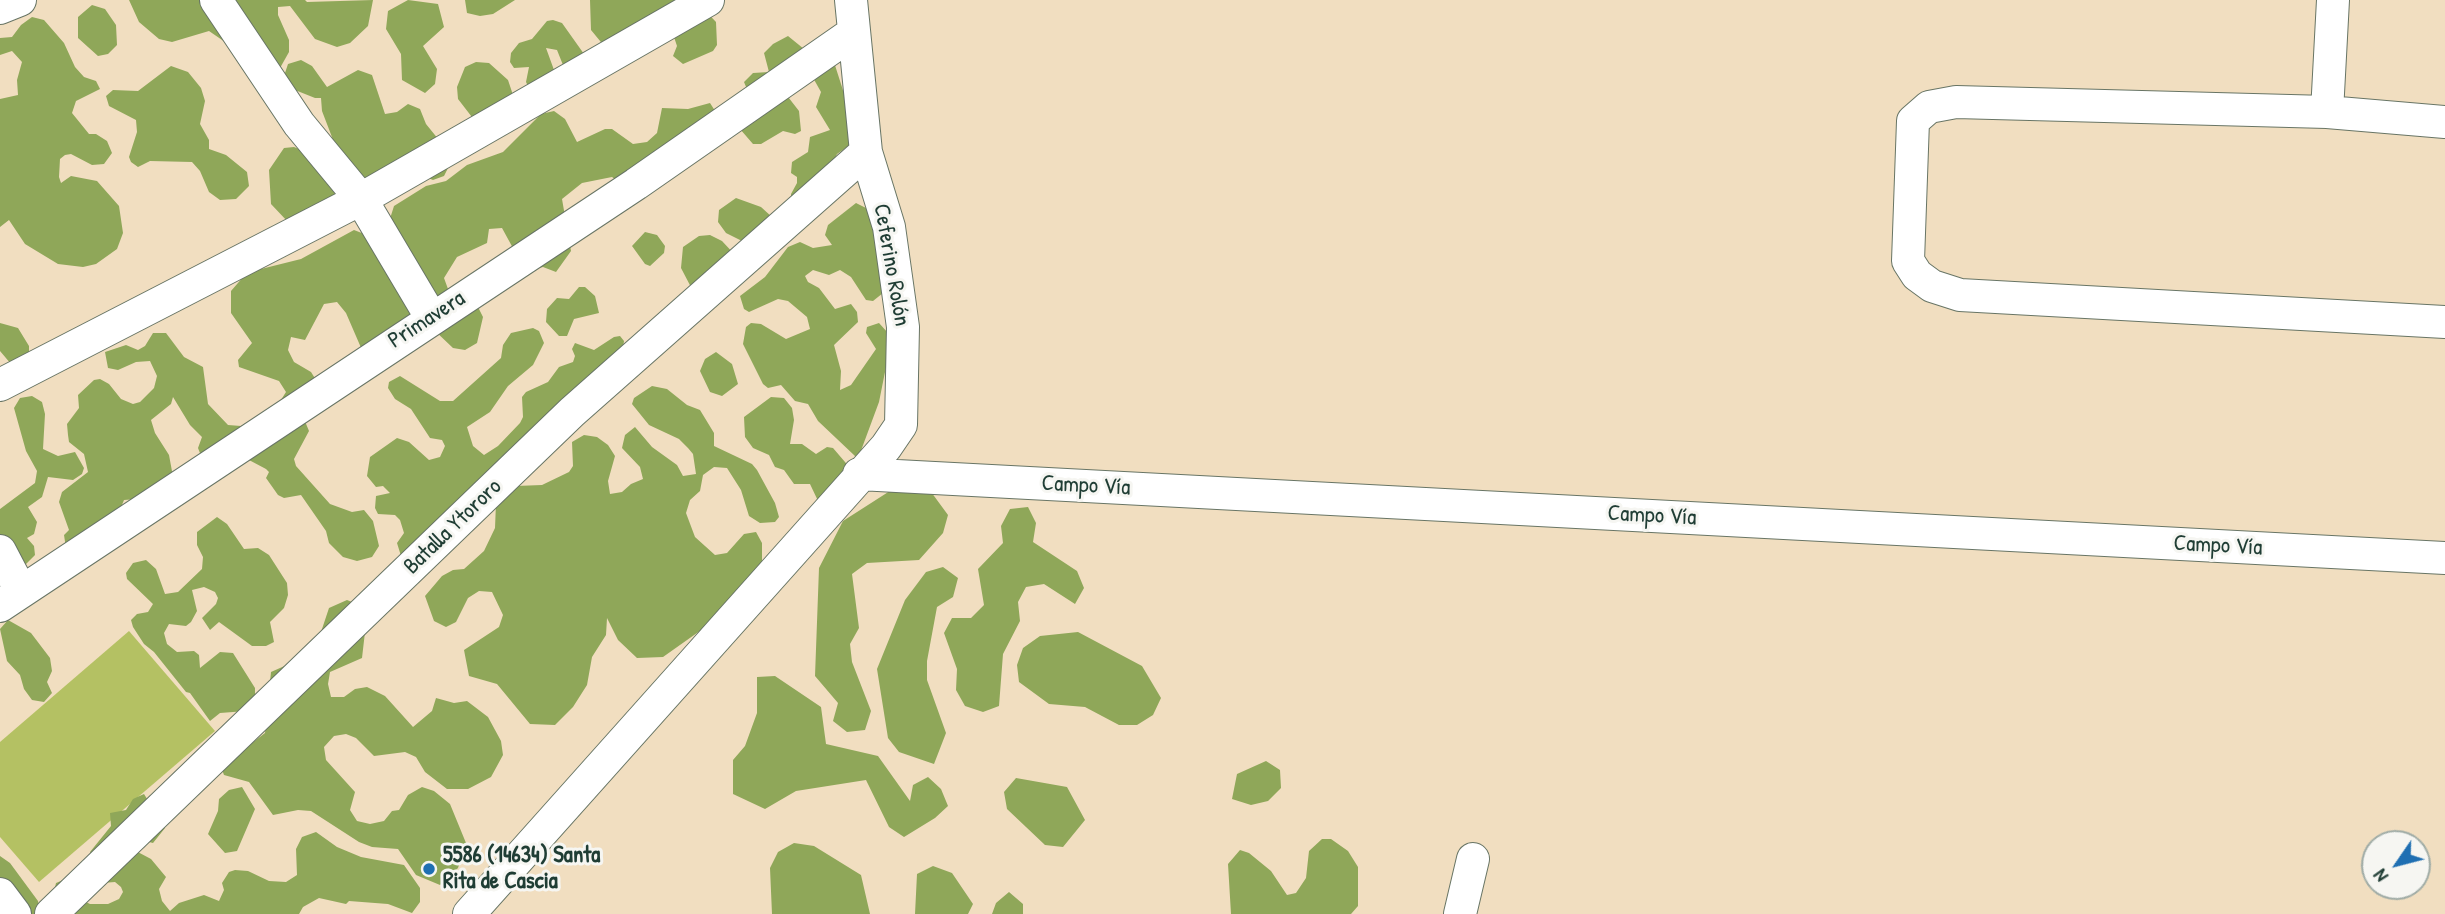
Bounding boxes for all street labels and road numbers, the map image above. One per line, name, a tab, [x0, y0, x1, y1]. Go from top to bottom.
street label: Ceferino Rolón	[867, 202, 915, 328]
street label: Primavera	[383, 285, 471, 355]
street label: Campo Vía	[1041, 470, 1131, 502]
street label: Batalla Ytororo	[398, 474, 508, 580]
street label: Campo Vía	[1607, 500, 1697, 532]
street label: Campo Vía	[2173, 530, 2263, 562]

